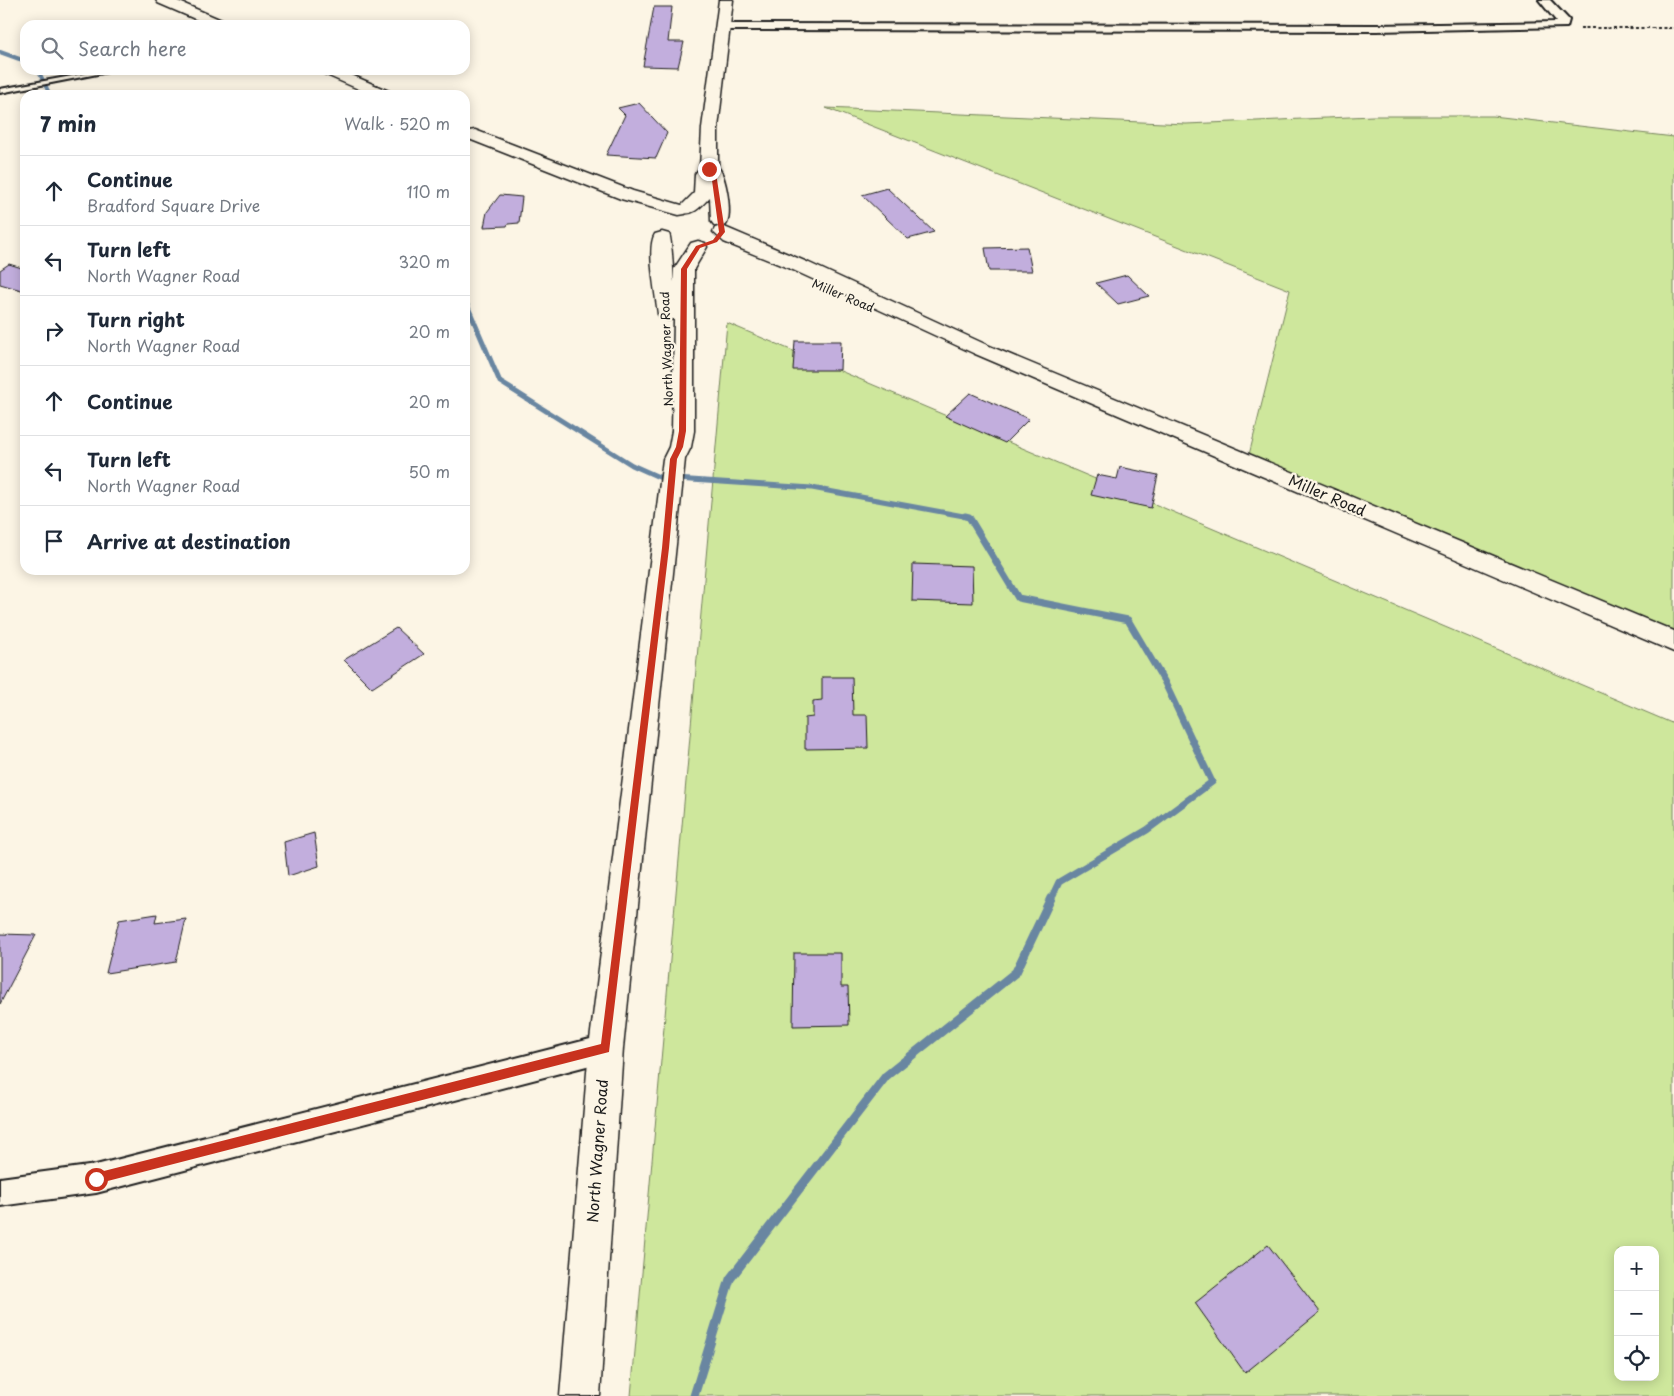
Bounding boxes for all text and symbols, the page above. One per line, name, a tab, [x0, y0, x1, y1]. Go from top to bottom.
search box	[20, 20, 470, 75]
icon: search	[38, 34, 66, 62]
text: Search here	[78, 34, 187, 62]
text: 7 min	[40, 107, 96, 139]
text: Walk · 520 m	[344, 111, 450, 135]
route end	[698, 158, 721, 181]
text: Continue	[87, 165, 173, 193]
icon: ahead	[40, 177, 68, 205]
text: 110 m	[407, 179, 450, 203]
text: Bradford Square Drive	[87, 193, 260, 217]
text: Turn left	[87, 235, 171, 263]
icon: left	[40, 247, 68, 275]
text: 320 m	[399, 249, 450, 273]
text: North Wagner Road	[87, 263, 240, 287]
street label: Miller Road	[810, 274, 877, 316]
street label: North Wagner Road	[655, 291, 677, 407]
text: Turn right	[87, 305, 185, 333]
icon: right	[40, 317, 68, 345]
text: 20 m	[409, 319, 450, 343]
text: North Wagner Road	[87, 333, 240, 357]
icon: ahead	[40, 387, 68, 415]
text: Continue	[87, 387, 173, 415]
text: 20 m	[409, 389, 450, 413]
text: Turn left	[87, 445, 171, 473]
icon: left	[40, 457, 68, 485]
text: 50 m	[409, 459, 450, 483]
street label: Miller Road	[1285, 468, 1370, 521]
text: North Wagner Road	[87, 473, 240, 497]
icon: arrive	[40, 527, 68, 555]
text: Arrive at destination	[87, 527, 291, 555]
street label: North Wagner Road	[580, 1078, 613, 1223]
route start	[85, 1168, 108, 1191]
map controls	[1614, 1246, 1659, 1381]
button: +	[1614, 1246, 1659, 1291]
button: −	[1614, 1291, 1659, 1336]
button: locate	[1614, 1336, 1659, 1381]

